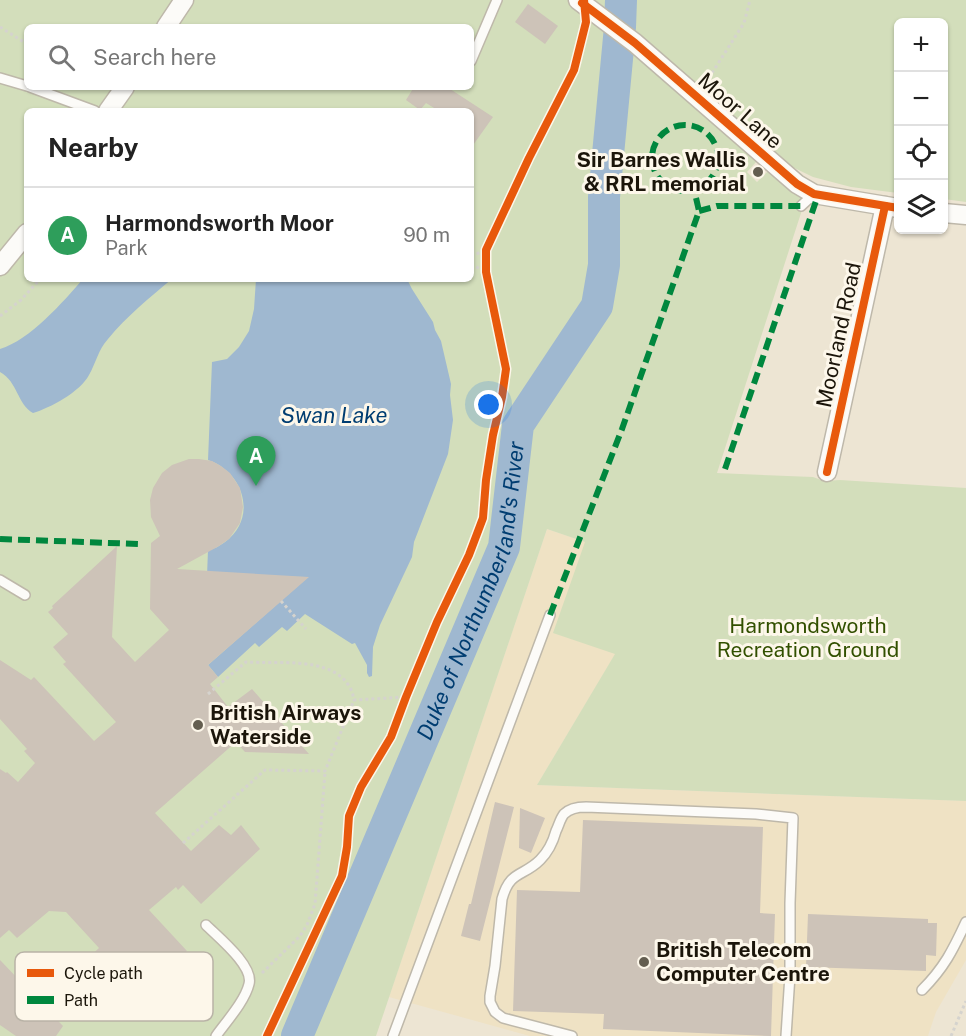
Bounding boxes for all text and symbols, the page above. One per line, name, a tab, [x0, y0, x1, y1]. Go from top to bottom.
map controls	[894, 18, 948, 234]
button: +	[894, 18, 948, 72]
search box	[24, 24, 474, 90]
icon: search	[45, 41, 78, 74]
text: Search here	[93, 44, 217, 70]
street label: Moor Lane	[693, 67, 787, 154]
button: −	[894, 72, 948, 126]
button: locate	[894, 126, 948, 180]
text: Nearby	[48, 132, 138, 163]
place label: Sir Barnes Wallis & RRL memorial	[576, 147, 746, 196]
marker: Sir Barnes Wallis & RRL memorial	[751, 165, 765, 179]
button: layers	[894, 180, 948, 234]
text: Harmondsworth Moor	[105, 210, 334, 236]
text: A	[60, 223, 75, 247]
text: 90 m	[403, 223, 450, 247]
text: Park	[105, 236, 148, 260]
street label: Moorland Road	[811, 260, 866, 410]
your location	[474, 390, 503, 419]
water label: Swan Lake	[281, 402, 387, 428]
pin: A	[236, 436, 276, 486]
water label: Duke of Northumberland's River	[411, 439, 529, 744]
park label: Harmondsworth Recreation Ground	[717, 613, 899, 662]
place label: British Airways Waterside	[210, 700, 361, 749]
marker: British Airways Waterside	[191, 718, 205, 732]
place label: British Telecom Computer Centre	[656, 937, 830, 986]
legend	[15, 952, 213, 1021]
marker: British Telecom Computer Centre	[637, 955, 651, 969]
text: Cycle path	[64, 964, 143, 983]
text: Path	[64, 991, 98, 1010]

